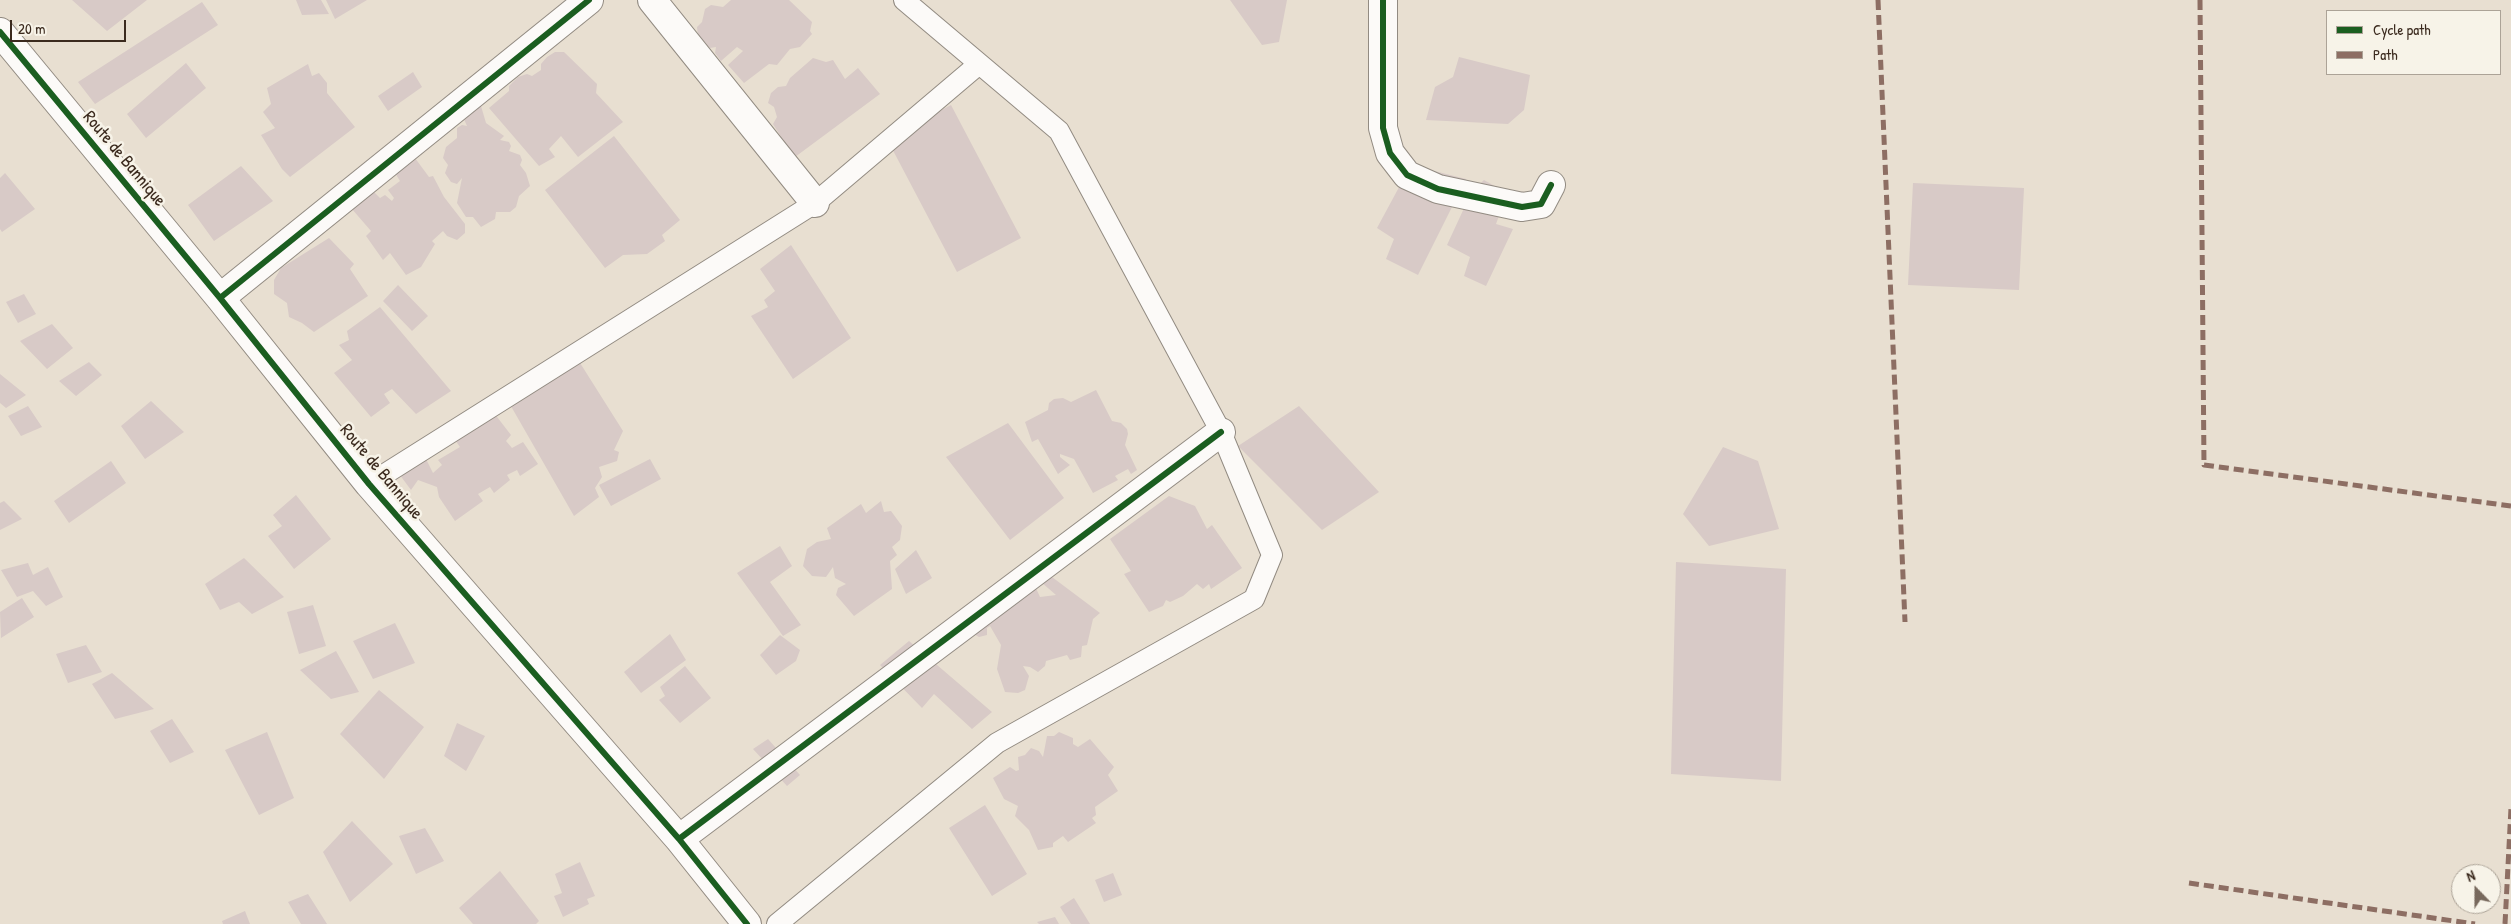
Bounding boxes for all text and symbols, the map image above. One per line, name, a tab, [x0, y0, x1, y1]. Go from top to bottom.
scale bar	[12, 10, 129, 42]
legend	[2326, 10, 2501, 75]
text: 20 m	[18, 18, 45, 39]
text: Cycle path	[2373, 19, 2431, 40]
text: Path	[2373, 44, 2398, 65]
street label: Route de Bannique	[78, 107, 170, 211]
street label: Route de Bannique	[335, 420, 427, 524]
north arrow	[2451, 864, 2501, 914]
text: N	[2464, 865, 2478, 886]

